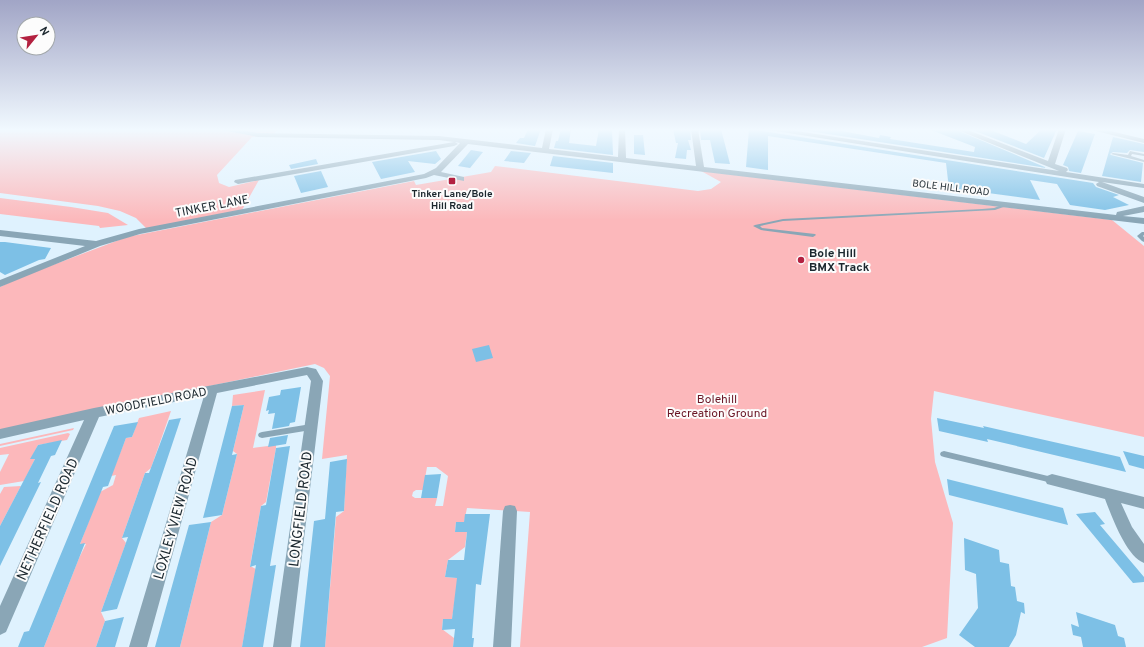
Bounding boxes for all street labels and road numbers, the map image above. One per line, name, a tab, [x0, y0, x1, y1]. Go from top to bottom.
street label: BOLE HILL ROAD	[911, 177, 990, 200]
street label: TINKER LANE	[174, 192, 251, 222]
street label: WOODFIELD ROAD	[104, 384, 208, 420]
street label: LONGFIELD ROAD	[286, 451, 317, 568]
street label: LOXLEY VIEW ROAD	[151, 455, 202, 582]
street label: NETHERFIELD ROAD	[14, 456, 83, 583]

